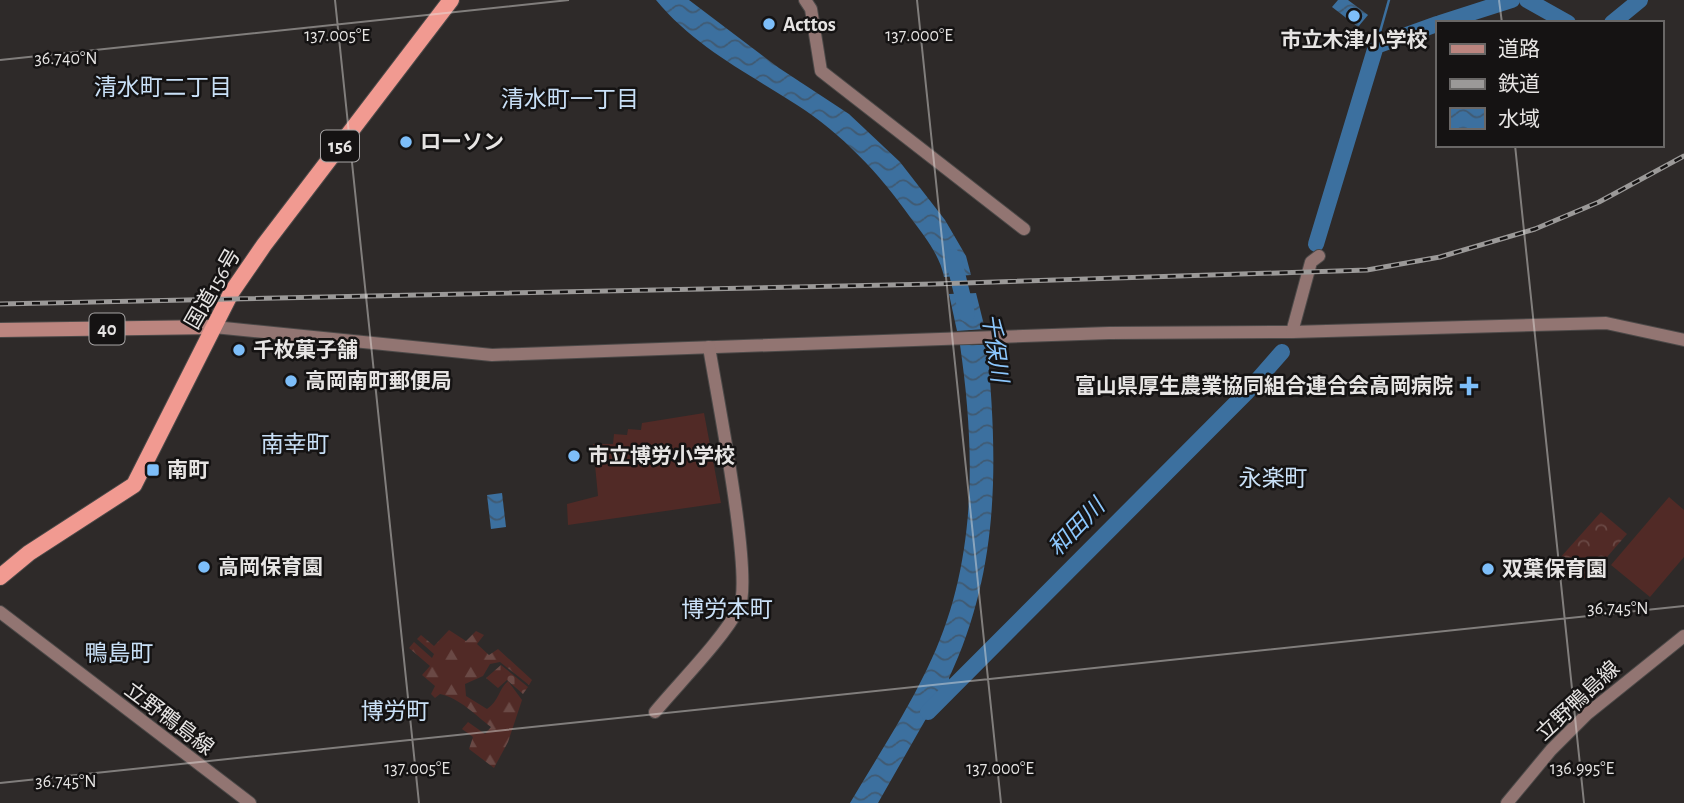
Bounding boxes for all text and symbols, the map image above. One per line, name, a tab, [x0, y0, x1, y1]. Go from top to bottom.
marker: 市立木津小学校	[1346, 8, 1362, 24]
place label: Acttos	[783, 14, 836, 35]
marker: Acttos	[761, 16, 777, 32]
legend	[1436, 21, 1663, 147]
text: 137.005°E	[304, 27, 370, 45]
text: 137.000°E	[885, 27, 953, 45]
place label: 市立木津小学校	[1281, 29, 1428, 51]
text: 道路	[1498, 38, 1540, 60]
text: 36.740°N	[34, 50, 98, 68]
text: 鉄道	[1498, 73, 1540, 95]
district label: 清水町二丁目	[94, 75, 232, 100]
district label: 清水町一丁目	[501, 87, 639, 112]
text: 水域	[1498, 108, 1540, 130]
road number: 156	[321, 130, 359, 162]
place label: ローソン	[420, 132, 504, 153]
marker: ローソン	[398, 134, 414, 150]
street label: 国道156号	[181, 245, 244, 333]
water label: 千保川	[978, 312, 1013, 387]
road number: 40	[90, 314, 124, 344]
place label: 千枚菓子舗	[253, 339, 358, 361]
marker: 千枚菓子舗	[231, 342, 247, 358]
place label: 高岡南町郵便局	[305, 370, 452, 392]
marker: 高岡南町郵便局	[283, 373, 299, 389]
place label: 富山県厚生農業協同組合連合会高岡病院	[1075, 374, 1453, 397]
marker: 富山県厚生農業協同組合連合会高岡病院	[1459, 376, 1479, 396]
district label: 南幸町	[261, 432, 330, 457]
place label: 市立博労小学校	[588, 444, 735, 467]
marker: 市立博労小学校	[566, 448, 582, 464]
place label: 南町	[167, 459, 209, 481]
marker: 南町	[145, 462, 161, 478]
district label: 永楽町	[1239, 466, 1308, 491]
water label: 和田川	[1043, 492, 1111, 561]
place label: 高岡保育園	[218, 556, 323, 578]
place label: 双葉保育園	[1502, 558, 1607, 580]
marker: 高岡保育園	[196, 559, 212, 575]
marker: 双葉保育園	[1480, 561, 1496, 577]
district label: 博労本町	[681, 597, 773, 622]
text: 36.745°N	[1587, 600, 1649, 618]
district label: 鴨島町	[85, 641, 154, 666]
street label: 立野鴨島線	[1532, 657, 1624, 744]
street label: 立野鴨島線	[121, 678, 218, 759]
district label: 博労町	[361, 699, 430, 724]
text: 137.005°E	[384, 760, 450, 778]
text: 137.000°E	[966, 760, 1034, 778]
text: 136.995°E	[1550, 760, 1615, 778]
text: 36.745°N	[35, 773, 97, 791]

